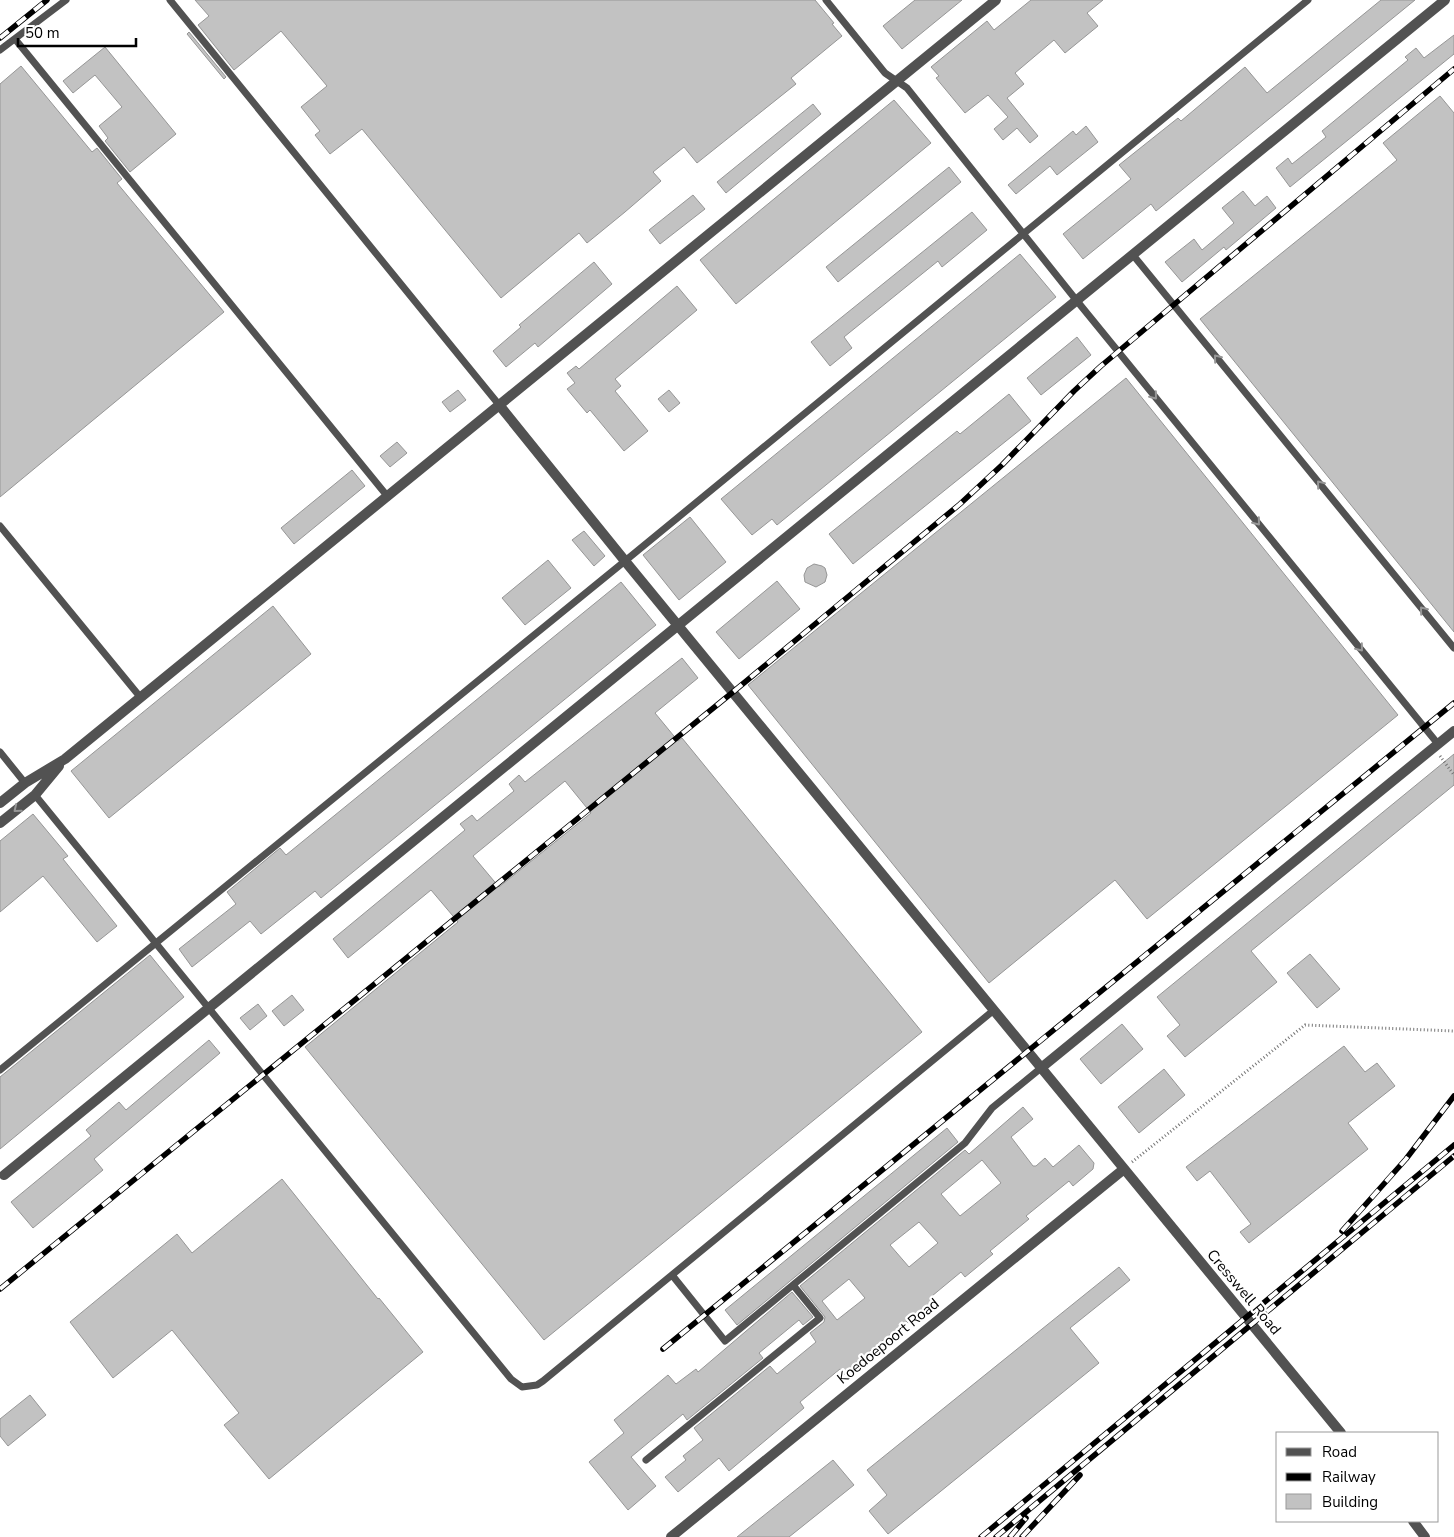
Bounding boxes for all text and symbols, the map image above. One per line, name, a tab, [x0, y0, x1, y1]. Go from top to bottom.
scale bar	[18, 15, 135, 47]
text: 50 m	[25, 23, 60, 43]
one-way arrow	[1214, 355, 1223, 364]
one-way arrow	[1149, 390, 1158, 399]
one-way arrow	[1318, 481, 1326, 490]
one-way arrow	[1252, 516, 1261, 525]
one-way arrow	[1421, 607, 1429, 616]
one-way arrow	[1354, 642, 1363, 651]
one-way arrow	[14, 803, 23, 812]
street label: Cresswell Road	[1202, 1245, 1286, 1339]
street label: Koedoepoort Road	[833, 1294, 943, 1388]
legend	[1276, 1432, 1439, 1522]
text: Road	[1322, 1442, 1357, 1462]
text: Railway	[1322, 1467, 1376, 1487]
text: Building	[1322, 1492, 1378, 1512]

